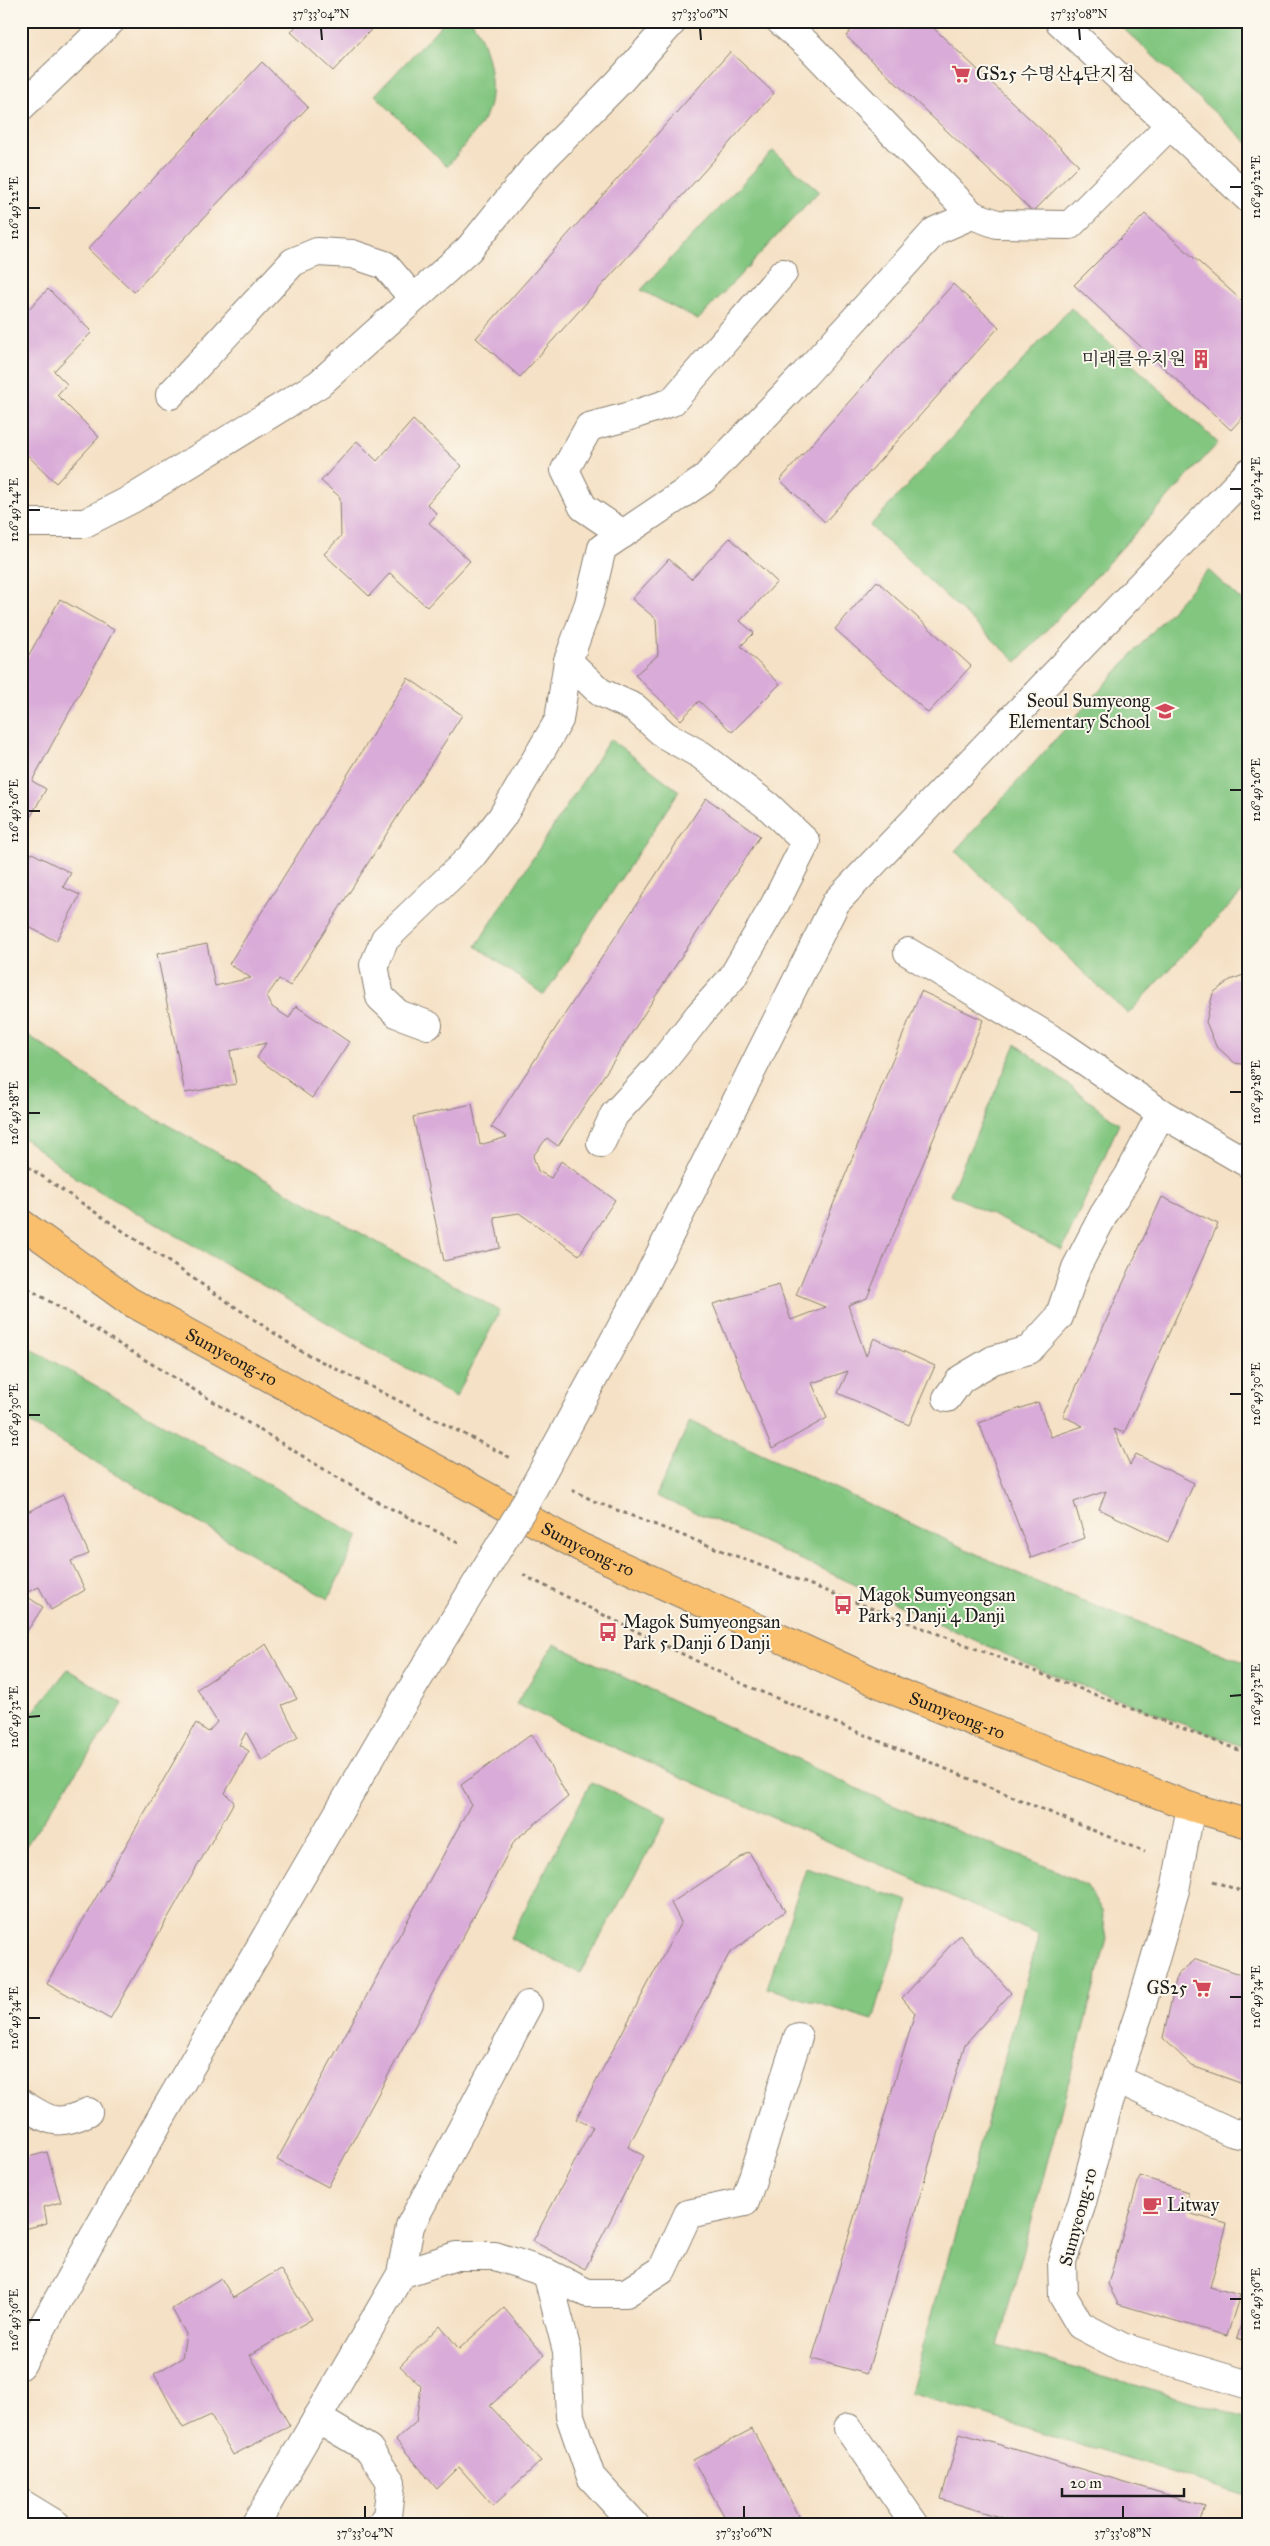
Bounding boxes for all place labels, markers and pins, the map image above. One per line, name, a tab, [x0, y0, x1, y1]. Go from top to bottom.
supermarket icon: GS25 수명산4단지점	[950, 63, 972, 85]
place label: GS25 수명산4단지점	[976, 63, 1135, 85]
place label: 미래클유치원	[1082, 348, 1186, 370]
building icon: 미래클유치원	[1190, 348, 1212, 370]
place label: Seoul Sumyeong Elementary School	[1008, 690, 1151, 733]
school or university icon: Seoul Sumyeong Elementary School	[1154, 700, 1176, 722]
place label: Magok Sumyeongsan Park 3 Danji 4 Danji	[858, 1584, 1016, 1627]
bus stop icon: Magok Sumyeongsan Park 3 Danji 4 Danji	[832, 1594, 854, 1616]
place label: Magok Sumyeongsan Park 5 Danji 6 Danji	[623, 1611, 781, 1654]
bus stop icon: Magok Sumyeongsan Park 5 Danji 6 Danji	[597, 1621, 619, 1643]
place label: GS25	[1146, 1977, 1188, 1999]
supermarket icon: GS25	[1191, 1977, 1213, 1999]
cafe icon: Litway	[1141, 2194, 1163, 2216]
place label: Litway	[1167, 2194, 1220, 2216]

